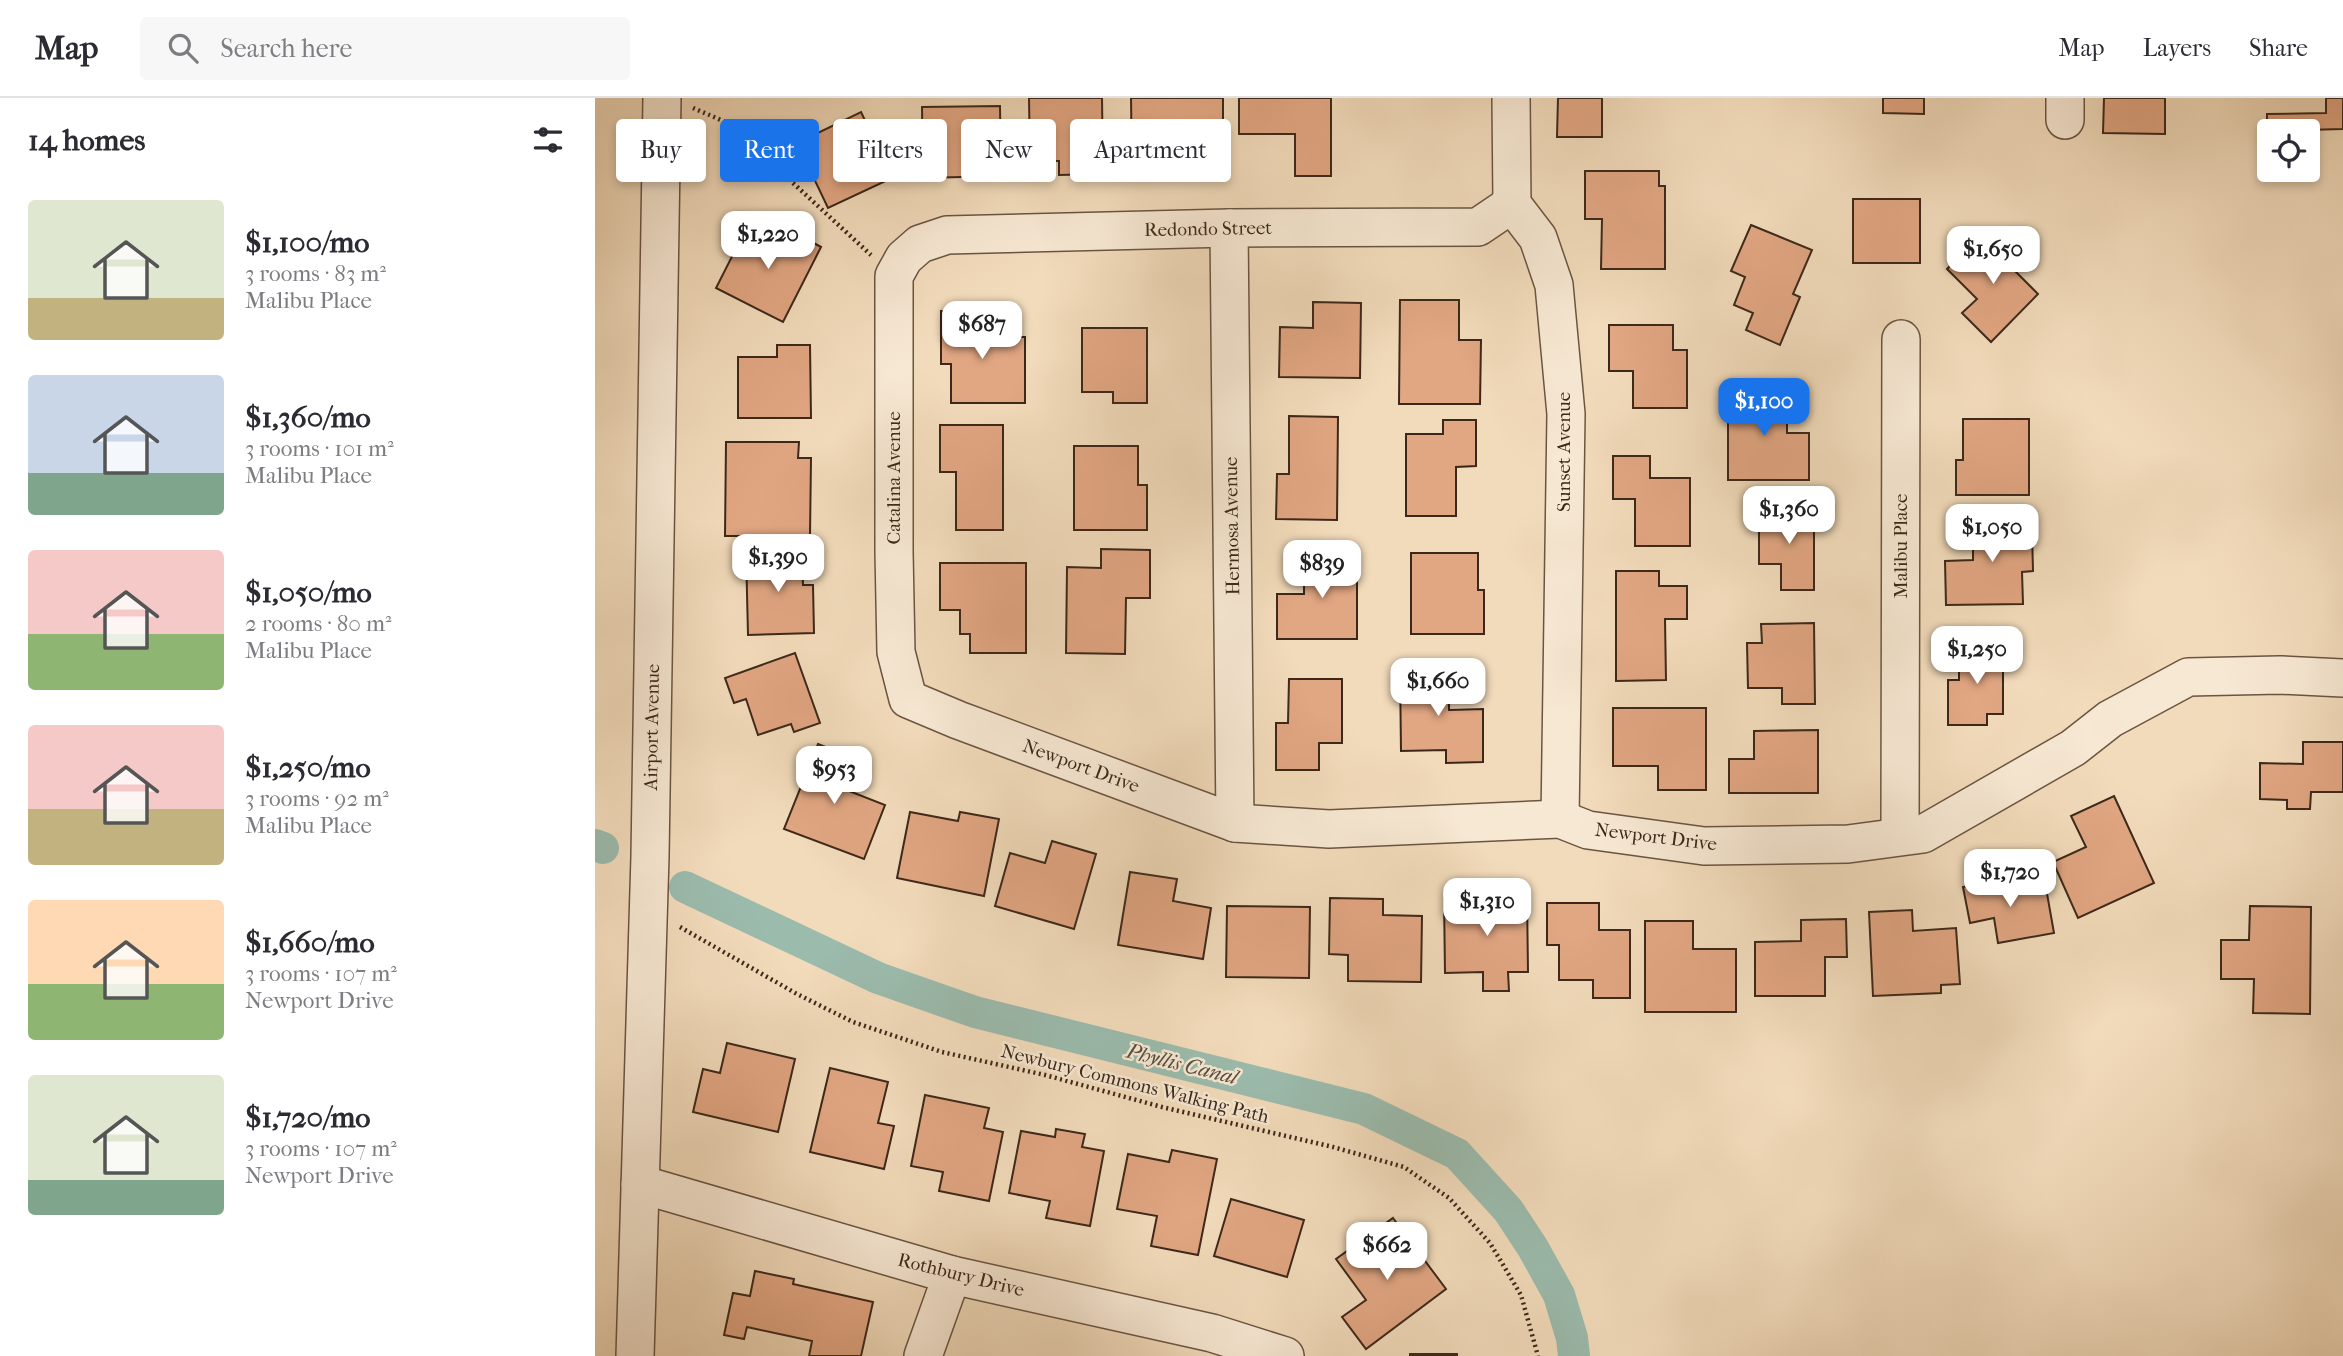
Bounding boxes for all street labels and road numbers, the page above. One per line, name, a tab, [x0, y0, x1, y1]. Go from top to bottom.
street label: Redondo Street	[1144, 217, 1272, 241]
street label: Sunset Avenue	[1553, 392, 1575, 512]
street label: Catalina Avenue	[883, 411, 905, 545]
street label: Hermosa Avenue	[1220, 456, 1244, 596]
street label: Malibu Place	[1890, 494, 1912, 598]
street label: Airport Avenue	[640, 663, 664, 792]
street label: Newport Drive	[1020, 735, 1142, 797]
street label: Newport Drive	[1594, 819, 1718, 855]
street label: Newbury Commons Walking Path	[999, 1040, 1272, 1128]
street label: Rothbury Drive	[895, 1249, 1027, 1301]

